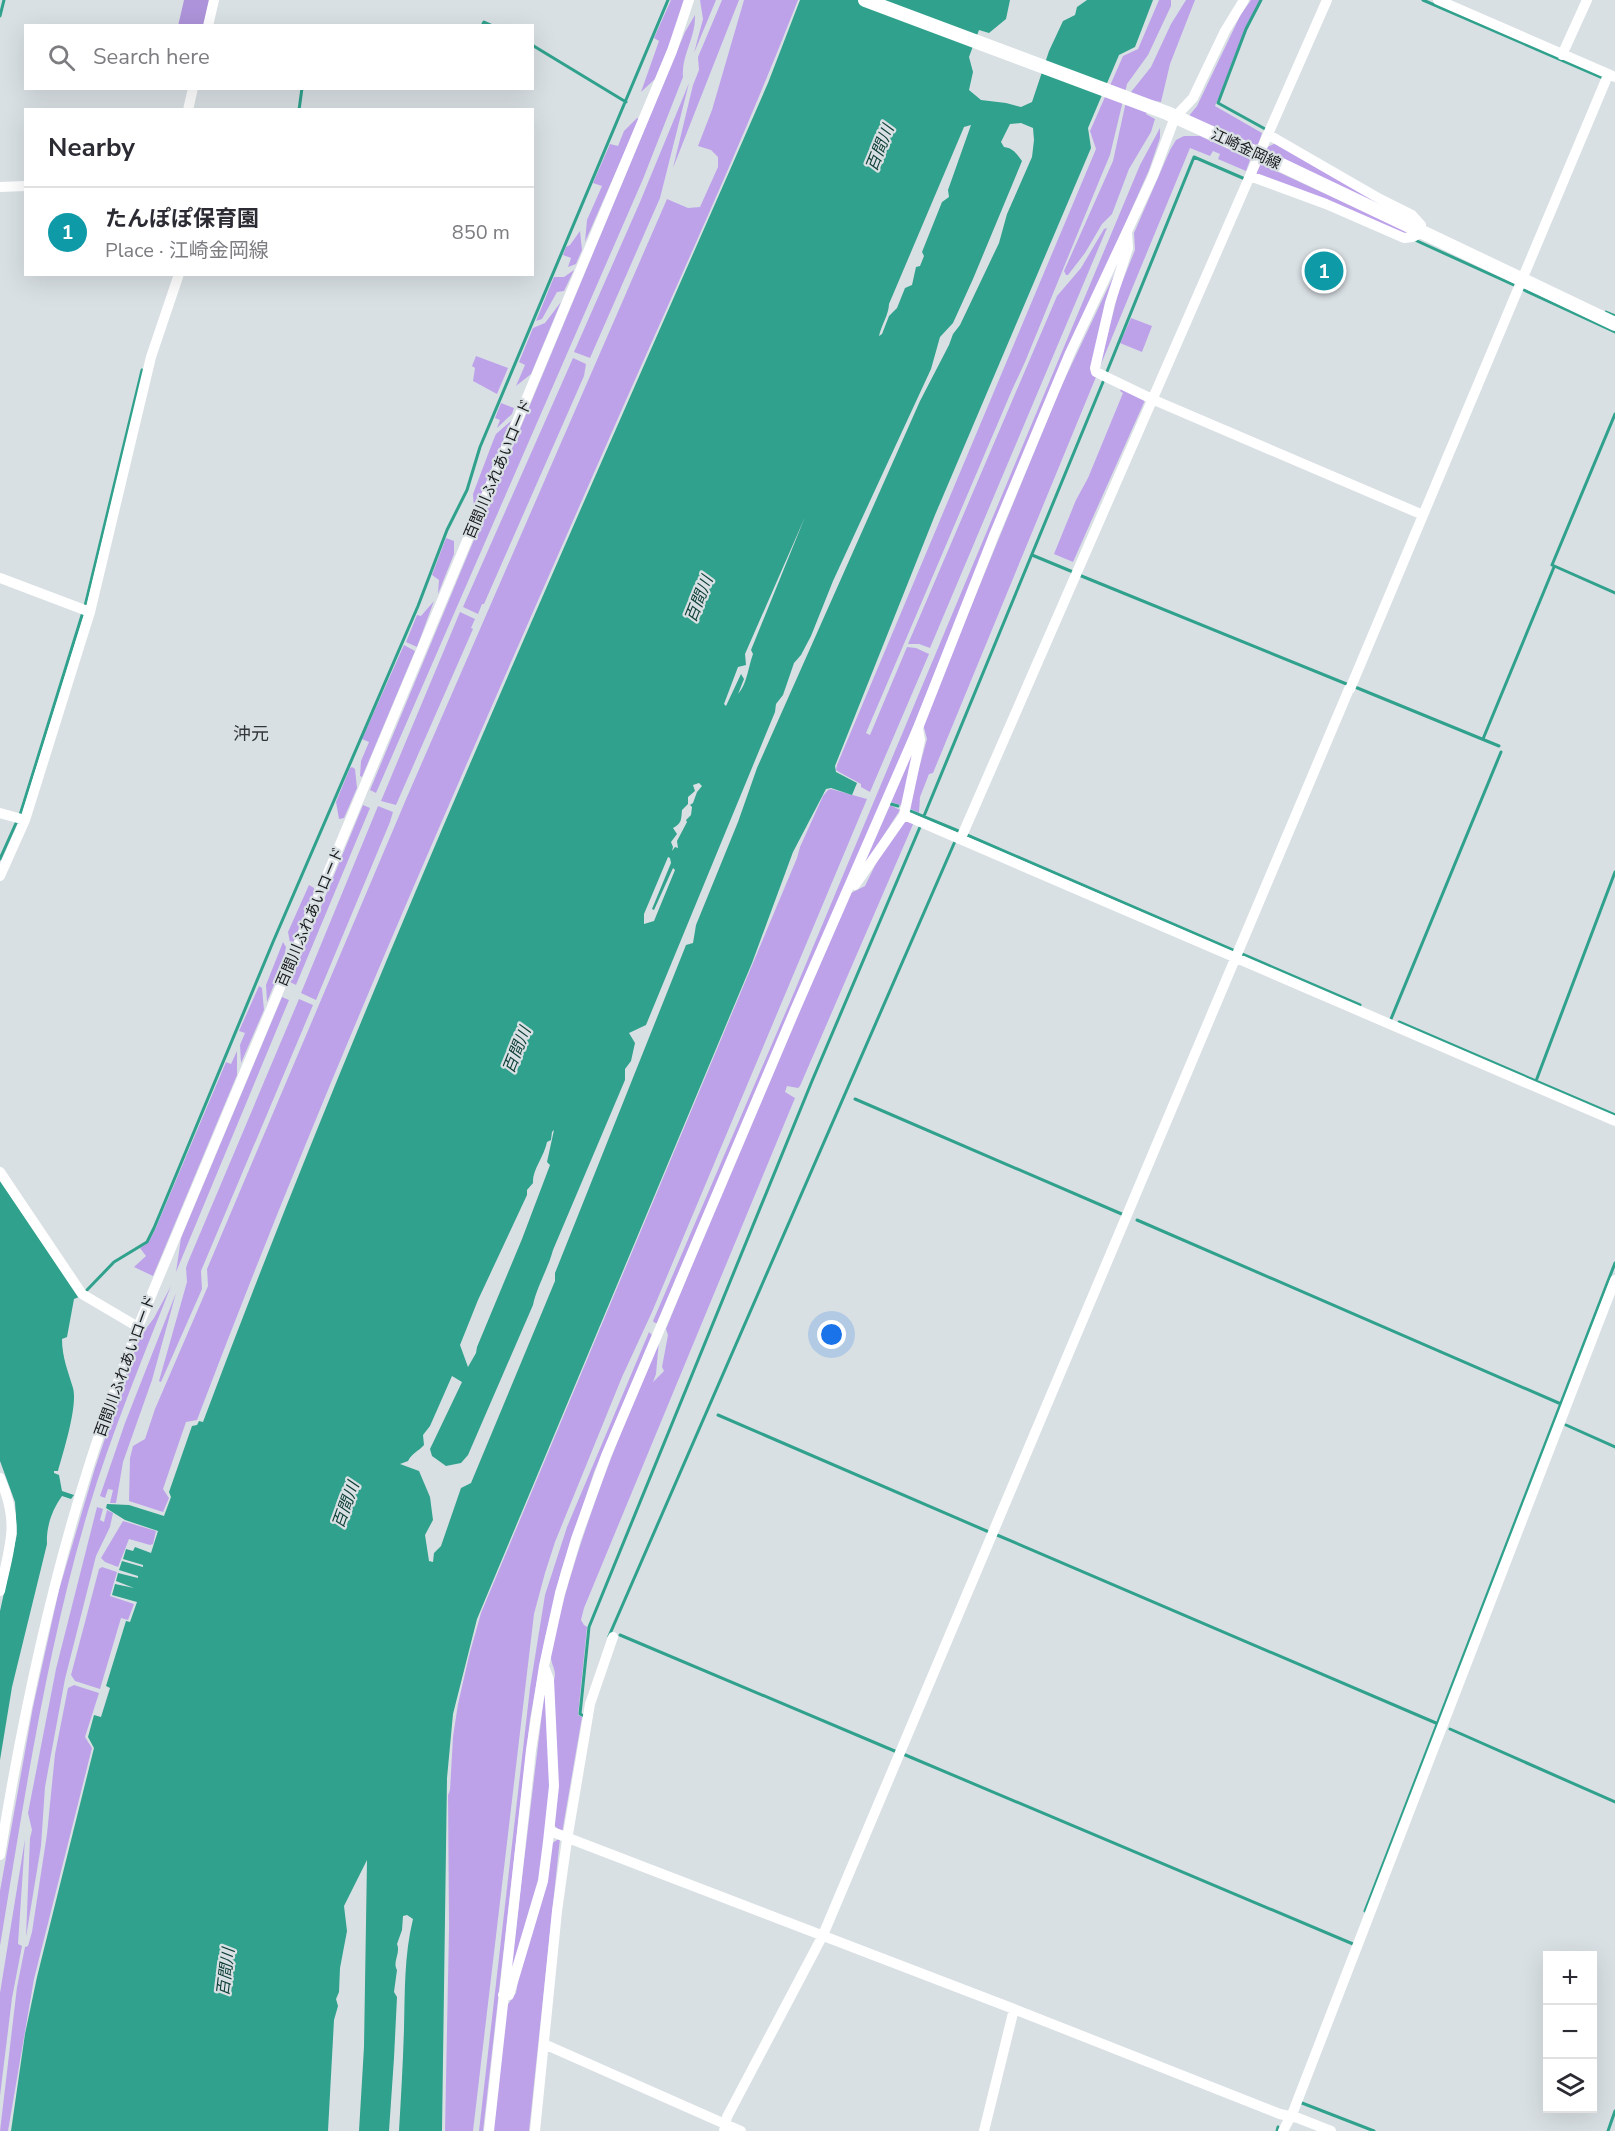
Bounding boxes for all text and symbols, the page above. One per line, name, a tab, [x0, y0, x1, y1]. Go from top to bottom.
search box	[24, 24, 534, 90]
icon: search	[45, 41, 78, 74]
text: Search here	[93, 42, 210, 72]
water label: 百間川	[861, 120, 900, 174]
street label: 江崎金岡線	[1208, 124, 1284, 174]
text: Nearby	[48, 130, 135, 165]
text: たんぽぽ保育園	[105, 204, 259, 234]
text: 1	[62, 219, 74, 246]
text: 850 m	[452, 219, 510, 246]
text: Place · 江崎金岡線	[105, 237, 269, 264]
pin: 1	[1304, 248, 1344, 294]
street label: 百間川ふれあいロード	[459, 396, 537, 542]
water label: 百間川	[680, 571, 719, 625]
district label: 沖元	[233, 722, 269, 746]
street label: 百間川ふれあいロード	[271, 844, 349, 990]
water label: 百間川	[498, 1022, 537, 1076]
street label: 百間川ふれあいロード	[90, 1292, 160, 1440]
your location	[817, 1320, 846, 1349]
water label: 百間川	[327, 1477, 365, 1531]
water label: 百間川	[212, 1945, 240, 1997]
map controls	[1543, 1951, 1597, 2113]
button: +	[1543, 1951, 1597, 2005]
button: −	[1543, 2005, 1597, 2059]
button: layers	[1543, 2059, 1597, 2113]

